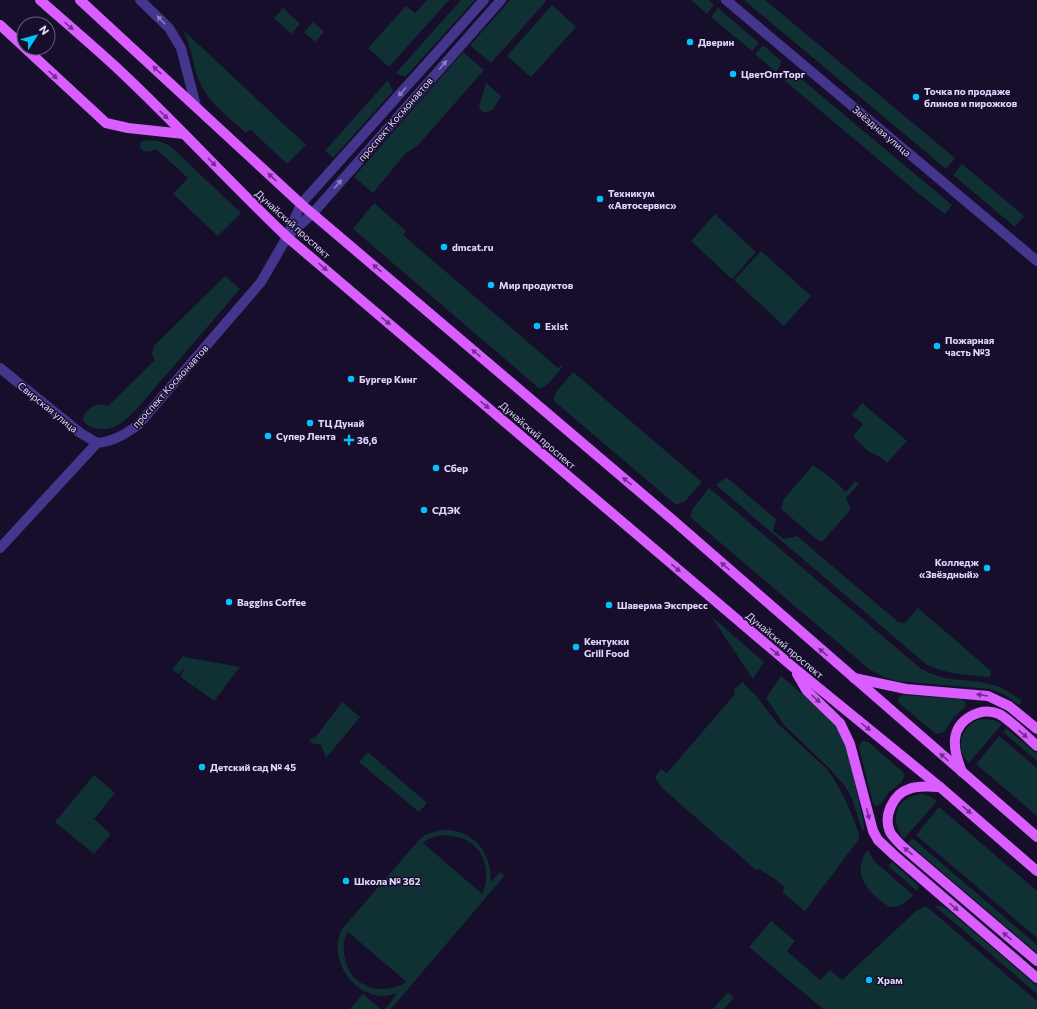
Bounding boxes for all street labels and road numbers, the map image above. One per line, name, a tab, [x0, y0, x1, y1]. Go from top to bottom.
street label: проспект Космонавтов	[355, 74, 435, 164]
street label: Звёздная улица	[850, 103, 914, 159]
street label: Дунайский проспект	[253, 187, 333, 261]
street label: проспект Космонавтов	[129, 342, 211, 430]
street label: Свирская улица	[16, 379, 80, 435]
street label: Дунайский проспект	[498, 399, 579, 471]
street label: Дунайский проспект	[744, 609, 826, 681]

